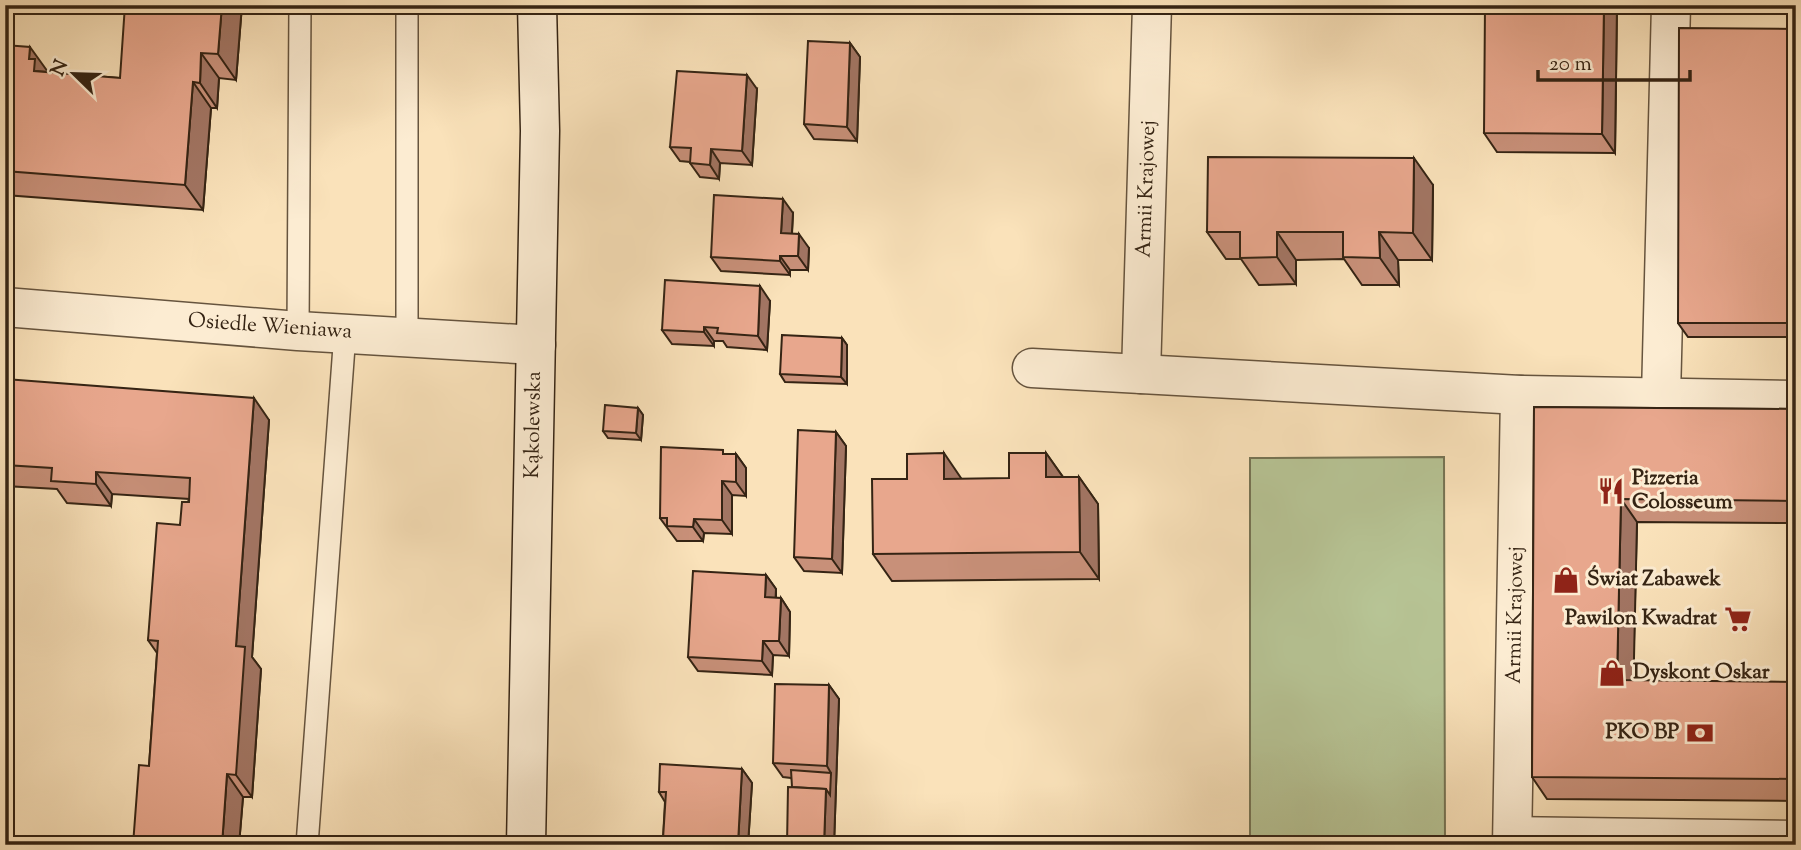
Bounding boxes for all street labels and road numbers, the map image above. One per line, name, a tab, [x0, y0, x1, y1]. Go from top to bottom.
street label: Armii Krajowej	[1130, 120, 1164, 258]
street label: Osiedle Wieniawa	[187, 306, 353, 348]
street label: Kąkolewska	[518, 371, 550, 479]
street label: Armii Krajowej	[1500, 546, 1532, 684]

